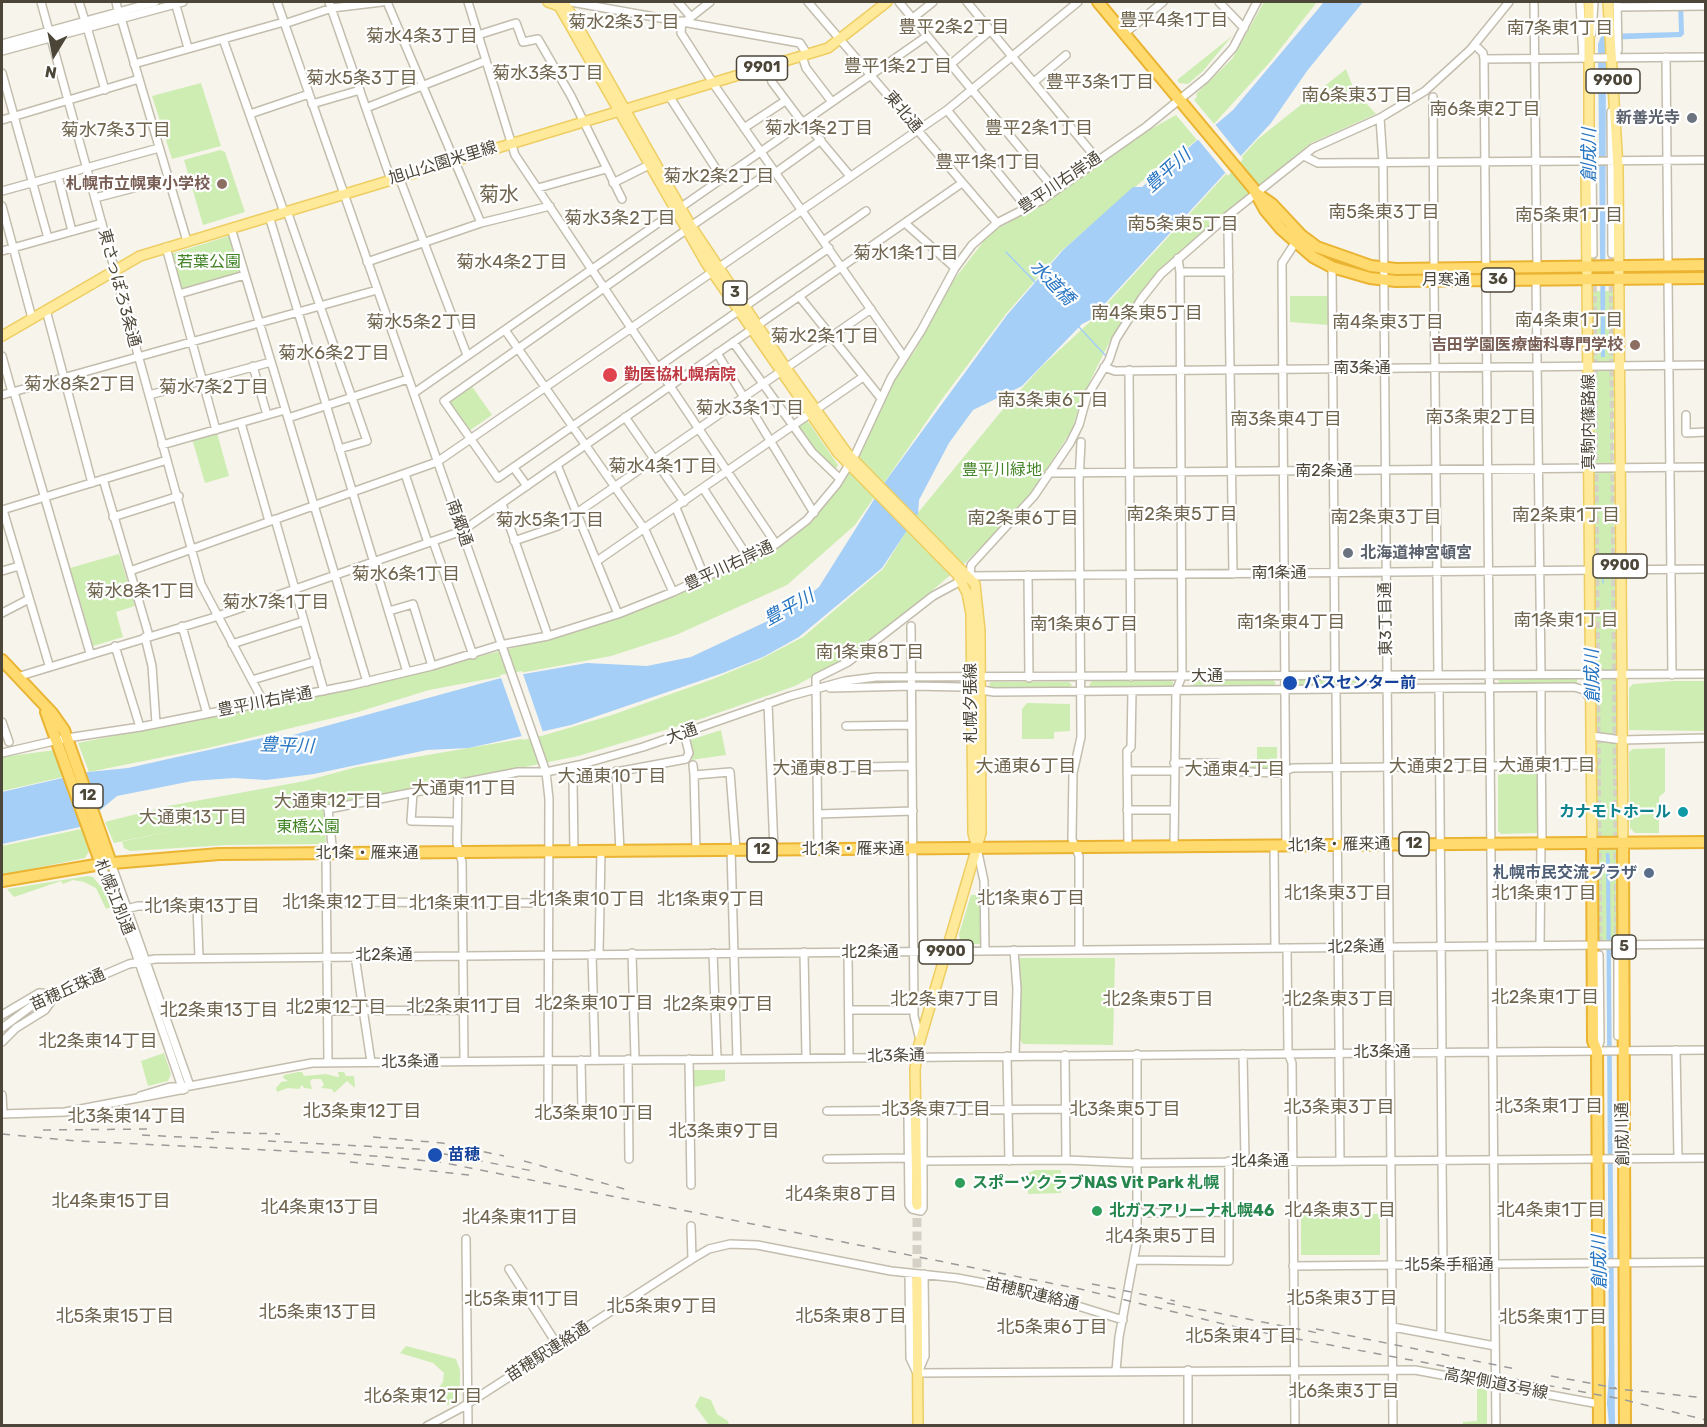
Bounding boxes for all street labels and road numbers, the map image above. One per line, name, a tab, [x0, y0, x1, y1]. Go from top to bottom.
road number: 9901	[736, 56, 788, 80]
road number: 9900	[1586, 69, 1640, 93]
street label: 東北通	[880, 87, 926, 137]
street label: 旭山公園米里線	[387, 137, 499, 189]
street label: 豊平川右岸通	[1015, 148, 1105, 218]
street label: 東さっぽろ3条通	[94, 227, 144, 349]
road number: 36	[1482, 268, 1514, 292]
street label: 月寒通	[1422, 270, 1470, 290]
road number: 3	[723, 281, 747, 305]
street label: 南3条通	[1333, 358, 1391, 378]
street label: 真駒内篠路線	[1579, 374, 1599, 470]
street label: 南2条通	[1295, 461, 1353, 481]
street label: 南郷通	[442, 497, 476, 549]
street label: 豊平川右岸通	[681, 537, 777, 595]
road number: 9900	[1593, 554, 1647, 578]
street label: 南1条通	[1252, 563, 1306, 583]
street label: 東3丁目通	[1376, 582, 1396, 656]
street label: 札幌夕張線	[961, 663, 981, 743]
street label: 大通	[1191, 666, 1223, 686]
street label: 豊平川右岸通	[216, 683, 314, 721]
street label: 大通	[664, 720, 700, 748]
road number: 12	[73, 784, 103, 808]
road number: 12	[1399, 832, 1429, 856]
street label: 北1条・雁来通	[1287, 835, 1391, 855]
road number: 12	[747, 838, 777, 862]
street label: 北1条・雁来通	[802, 839, 904, 859]
street label: 北1条・雁来通	[316, 843, 418, 863]
street label: 札幌江別通	[90, 856, 138, 938]
road number: 5	[1612, 935, 1636, 959]
street label: 北2条通	[1327, 937, 1385, 957]
road number: 9900	[919, 940, 973, 964]
street label: 北2条通	[841, 942, 899, 962]
street label: 北2条通	[355, 945, 413, 965]
street label: 苗穂丘珠通	[28, 965, 108, 1015]
street label: 北3条通	[1353, 1042, 1411, 1062]
street label: 北3条通	[867, 1046, 925, 1066]
street label: 北3条通	[381, 1052, 439, 1072]
street label: 創成川通	[1613, 1102, 1633, 1166]
street label: 北4条通	[1231, 1151, 1289, 1171]
street label: 北5条手稲通	[1404, 1255, 1494, 1275]
street label: 苗穂駅連絡通	[983, 1274, 1081, 1314]
street label: 苗穂駅連絡通	[503, 1318, 593, 1386]
street label: 高架側道3号線	[1442, 1365, 1550, 1403]

